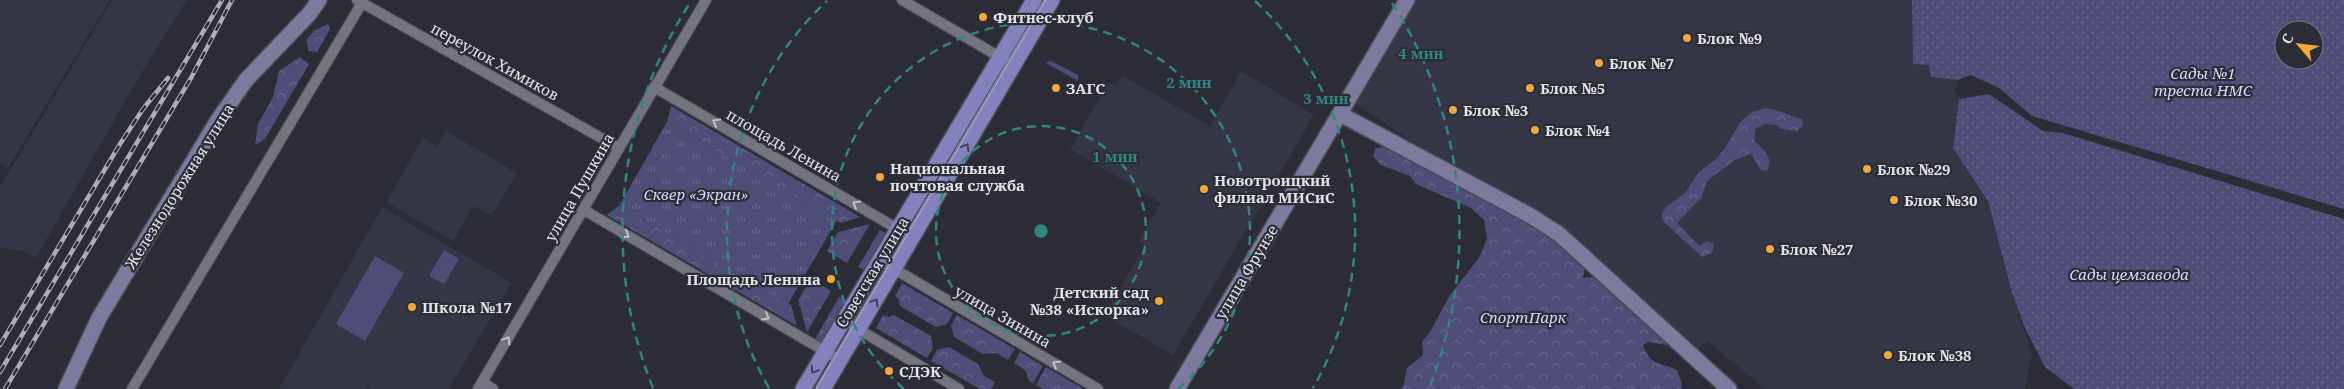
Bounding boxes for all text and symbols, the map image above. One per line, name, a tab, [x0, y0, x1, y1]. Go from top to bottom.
place label: Фитнес-клуб	[993, 7, 1094, 27]
marker: Фитнес-клуб	[977, 11, 989, 23]
street label: переулок Химиков	[428, 18, 562, 104]
north arrow	[2274, 20, 2324, 70]
place label: Блок №9	[1697, 28, 1762, 48]
text: С	[2277, 30, 2298, 47]
marker: Блок №9	[1681, 32, 1693, 44]
text: 4 мин	[1398, 43, 1444, 63]
place label: Блок №7	[1609, 53, 1674, 73]
marker: Блок №7	[1593, 57, 1605, 69]
park label: Сады №1 треста НМС	[2154, 63, 2253, 100]
text: 2 мин	[1166, 72, 1212, 92]
place label: ЗАГС	[1066, 78, 1105, 98]
place label: Блок №5	[1540, 78, 1605, 98]
marker: ЗАГС	[1050, 82, 1062, 94]
marker: Блок №5	[1524, 82, 1536, 94]
text: 3 мин	[1303, 88, 1349, 108]
street label: Железнодорожная улица	[119, 100, 238, 273]
place label: Блок №3	[1463, 100, 1528, 120]
street label: площадь Ленина	[723, 104, 845, 186]
marker: Блок №3	[1447, 104, 1459, 116]
one-way arrow	[712, 119, 721, 129]
place label: Блок №4	[1545, 120, 1611, 140]
marker: Блок №4	[1529, 124, 1541, 136]
street label: улица Пушкина	[540, 129, 618, 245]
one-way arrow	[959, 143, 969, 152]
text: 1 мин	[1092, 146, 1138, 166]
place label: Национальная почтовая служба	[890, 158, 1025, 195]
place label: Блок №29	[1877, 159, 1951, 179]
marker: Блок №29	[1861, 163, 1873, 175]
place label: Новотроицкий филиал МИСиС	[1214, 170, 1335, 207]
marker: Национальная почтовая служба	[874, 171, 886, 183]
marker: Новотроицкий филиал МИСиС	[1198, 183, 1210, 195]
park label: Сквер «Экран»	[644, 184, 748, 204]
place label: Блок №30	[1904, 190, 1978, 210]
marker: Блок №30	[1888, 194, 1900, 206]
one-way arrow	[852, 201, 861, 211]
street label: Советская улица	[831, 213, 913, 331]
street label: улица Фрунзе	[1210, 221, 1282, 323]
centre of rings	[1032, 222, 1050, 240]
one-way arrow	[620, 228, 629, 238]
place label: Блок №27	[1780, 239, 1854, 259]
marker: Блок №27	[1764, 243, 1776, 255]
park label: Сады цемзавода	[2069, 264, 2189, 284]
place label: Площадь Ленина	[686, 269, 821, 289]
marker: Площадь Ленина	[825, 273, 837, 285]
street label: улица Зинина	[951, 280, 1055, 352]
place label: Детский сад №38 «Искорка»	[1030, 282, 1150, 319]
marker: Детский сад №38 «Искорка»	[1153, 295, 1165, 307]
place label: Школа №17	[422, 297, 512, 317]
one-way arrow	[868, 298, 878, 307]
marker: Школа №17	[406, 301, 418, 313]
park label: СпортПарк	[1480, 307, 1567, 327]
one-way arrow	[761, 311, 770, 321]
one-way arrow	[500, 337, 510, 346]
place label: Блок №38	[1898, 345, 1972, 365]
marker: Блок №38	[1882, 349, 1894, 361]
place label: СДЭК	[899, 361, 941, 381]
one-way arrow	[1052, 361, 1061, 371]
one-way arrow	[811, 365, 821, 374]
marker: СДЭК	[883, 365, 895, 377]

